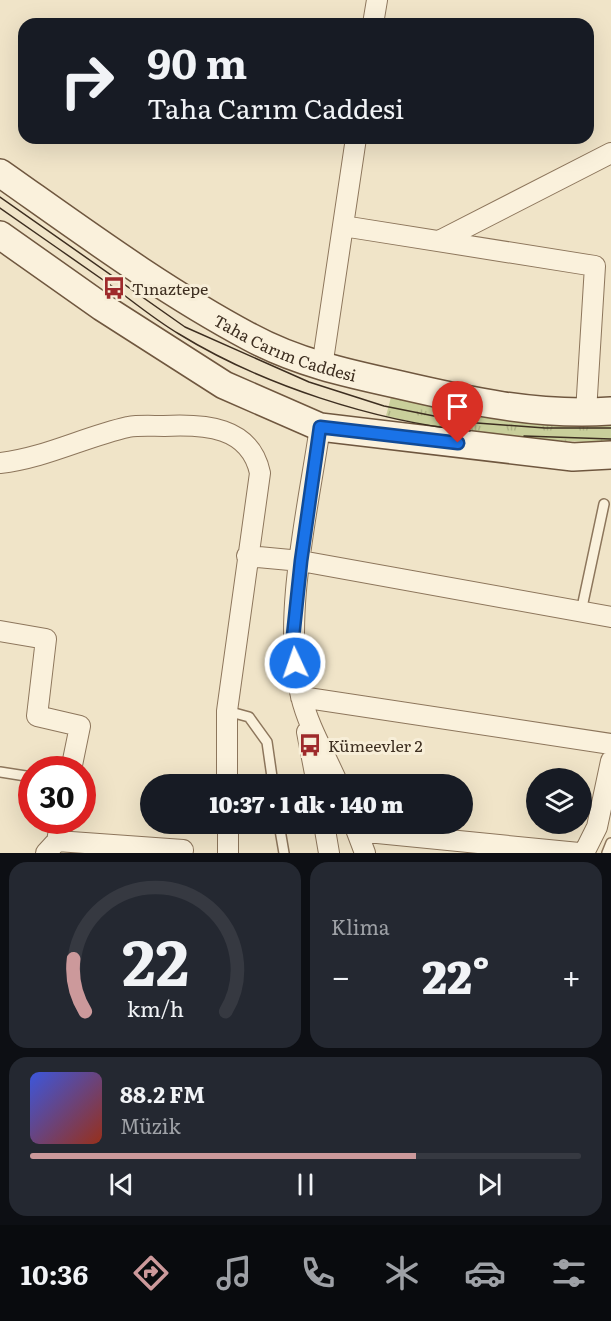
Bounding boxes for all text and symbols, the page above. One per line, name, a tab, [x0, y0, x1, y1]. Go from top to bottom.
text: 90 m	[147, 30, 247, 92]
icon: right	[48, 42, 126, 120]
text: Taha Carım Caddesi	[147, 87, 404, 127]
bus stop icon: Tınaztepe	[101, 275, 127, 301]
place label: Tınaztepe	[132, 276, 208, 300]
street label: Taha Carım Caddesi	[210, 307, 359, 387]
pin	[432, 381, 483, 443]
icon: arrive	[441, 390, 474, 423]
position arrow	[263, 631, 327, 695]
bus stop icon: Kümeevler 2	[297, 732, 323, 758]
place label: Kümeevler 2	[328, 733, 423, 757]
speed limit sign: 30	[18, 756, 96, 834]
map controls	[526, 768, 592, 834]
button: layers	[526, 768, 592, 834]
text: 10:37 · 1 dk · 140 m	[209, 787, 404, 820]
text: Klima	[331, 911, 390, 941]
text: 22	[121, 913, 189, 1005]
text: 22°	[422, 941, 490, 1008]
text: −	[331, 950, 350, 999]
text: +	[562, 950, 581, 999]
text: km/h	[126, 992, 184, 1024]
text: 88.2 FM	[120, 1077, 205, 1110]
text: Müzik	[120, 1110, 181, 1140]
icon: previous	[105, 1168, 138, 1201]
icon: pause	[289, 1168, 322, 1201]
icon: next	[473, 1168, 506, 1201]
icon: directions	[130, 1252, 172, 1294]
icon: music	[213, 1252, 255, 1294]
icon: phone	[297, 1252, 339, 1294]
icon: climate	[381, 1252, 423, 1294]
icon: car	[464, 1252, 506, 1294]
icon: filters	[548, 1252, 590, 1294]
text: 10:36	[21, 1253, 88, 1293]

